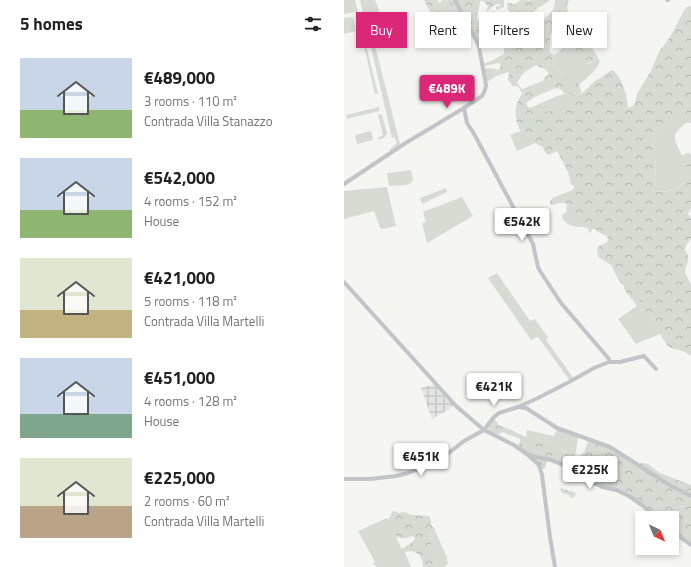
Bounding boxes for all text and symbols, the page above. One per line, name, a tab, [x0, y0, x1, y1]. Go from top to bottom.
text: 5 homes	[20, 11, 83, 37]
chip: Buy	[356, 12, 407, 48]
chip: Rent	[415, 12, 471, 48]
chip: Filters	[479, 12, 544, 48]
chip: New	[552, 12, 607, 48]
icon: filters	[302, 13, 324, 35]
text: €489,000	[144, 65, 215, 91]
icon: home	[52, 74, 100, 122]
pin: €489K	[419, 75, 475, 109]
text: €489K	[429, 78, 465, 98]
text: 3 rooms · 110 m²	[144, 91, 237, 111]
text: Contrada Villa Stanazzo	[144, 111, 273, 131]
text: €542,000	[144, 165, 215, 191]
icon: home	[52, 174, 100, 222]
text: 4 rooms · 152 m²	[144, 191, 237, 211]
pin: €542K	[494, 208, 550, 242]
text: House	[144, 211, 179, 231]
text: €542K	[504, 211, 540, 231]
text: €421,000	[144, 265, 215, 291]
icon: home	[52, 274, 100, 322]
text: 5 rooms · 118 m²	[144, 291, 237, 311]
text: Contrada Villa Martelli	[144, 311, 264, 331]
text: €451,000	[144, 365, 215, 391]
pin: €421K	[466, 373, 522, 407]
icon: home	[52, 374, 100, 422]
text: €421K	[476, 376, 512, 396]
text: 4 rooms · 128 m²	[144, 391, 237, 411]
text: House	[144, 411, 179, 431]
pin: €451K	[393, 443, 449, 477]
text: €451K	[403, 446, 439, 466]
pin: €225K	[562, 456, 618, 490]
text: €225K	[572, 459, 608, 479]
text: €225,000	[144, 465, 215, 491]
icon: home	[52, 474, 100, 522]
text: 2 rooms · 60 m²	[144, 491, 230, 511]
text: Contrada Villa Martelli	[144, 511, 264, 531]
north arrow	[635, 511, 679, 555]
map controls	[635, 511, 679, 555]

